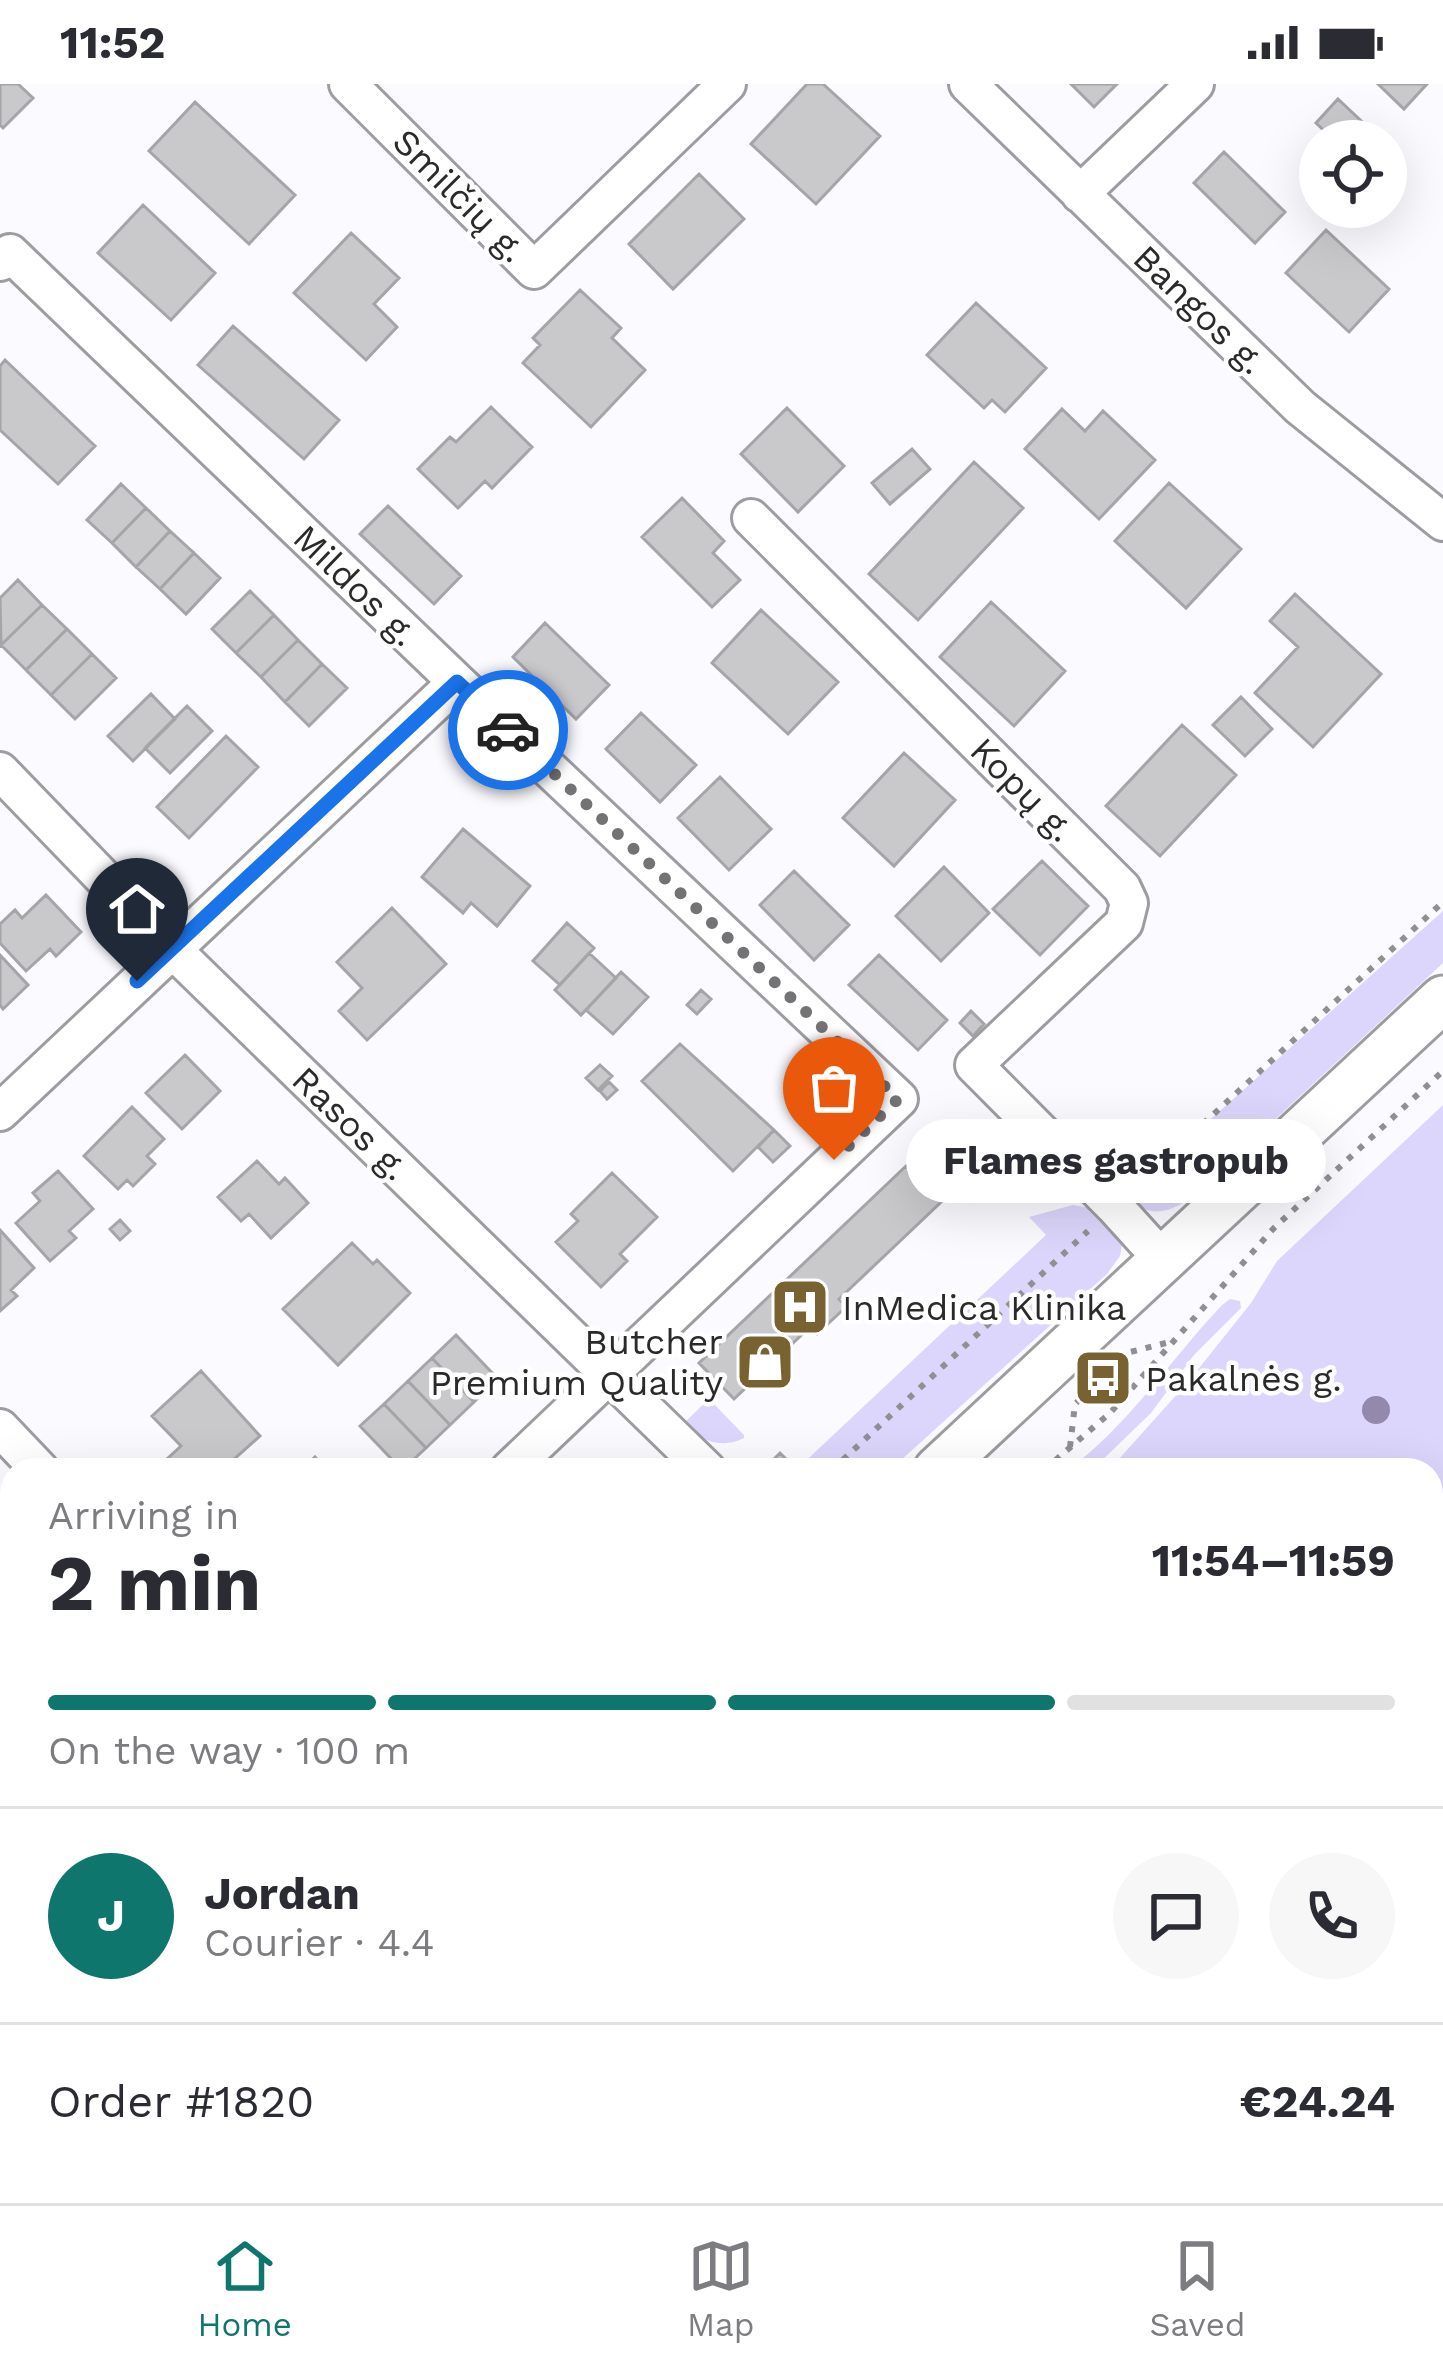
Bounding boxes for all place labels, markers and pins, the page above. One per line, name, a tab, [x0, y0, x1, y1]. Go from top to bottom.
pin	[86, 858, 188, 981]
pin	[783, 1037, 885, 1160]
callout: Flames gastropub	[906, 1118, 1326, 1202]
hospital icon: InMedica Klinika	[769, 1276, 831, 1338]
place label: InMedica Klinika	[842, 1287, 1126, 1329]
place label: Butcher Premium Quality	[430, 1321, 723, 1404]
shop icon: Butcher Premium Quality	[734, 1331, 796, 1393]
bus stop icon: Pakalnės g.	[1072, 1347, 1134, 1409]
place label: Pakalnės g.	[1145, 1358, 1342, 1400]

